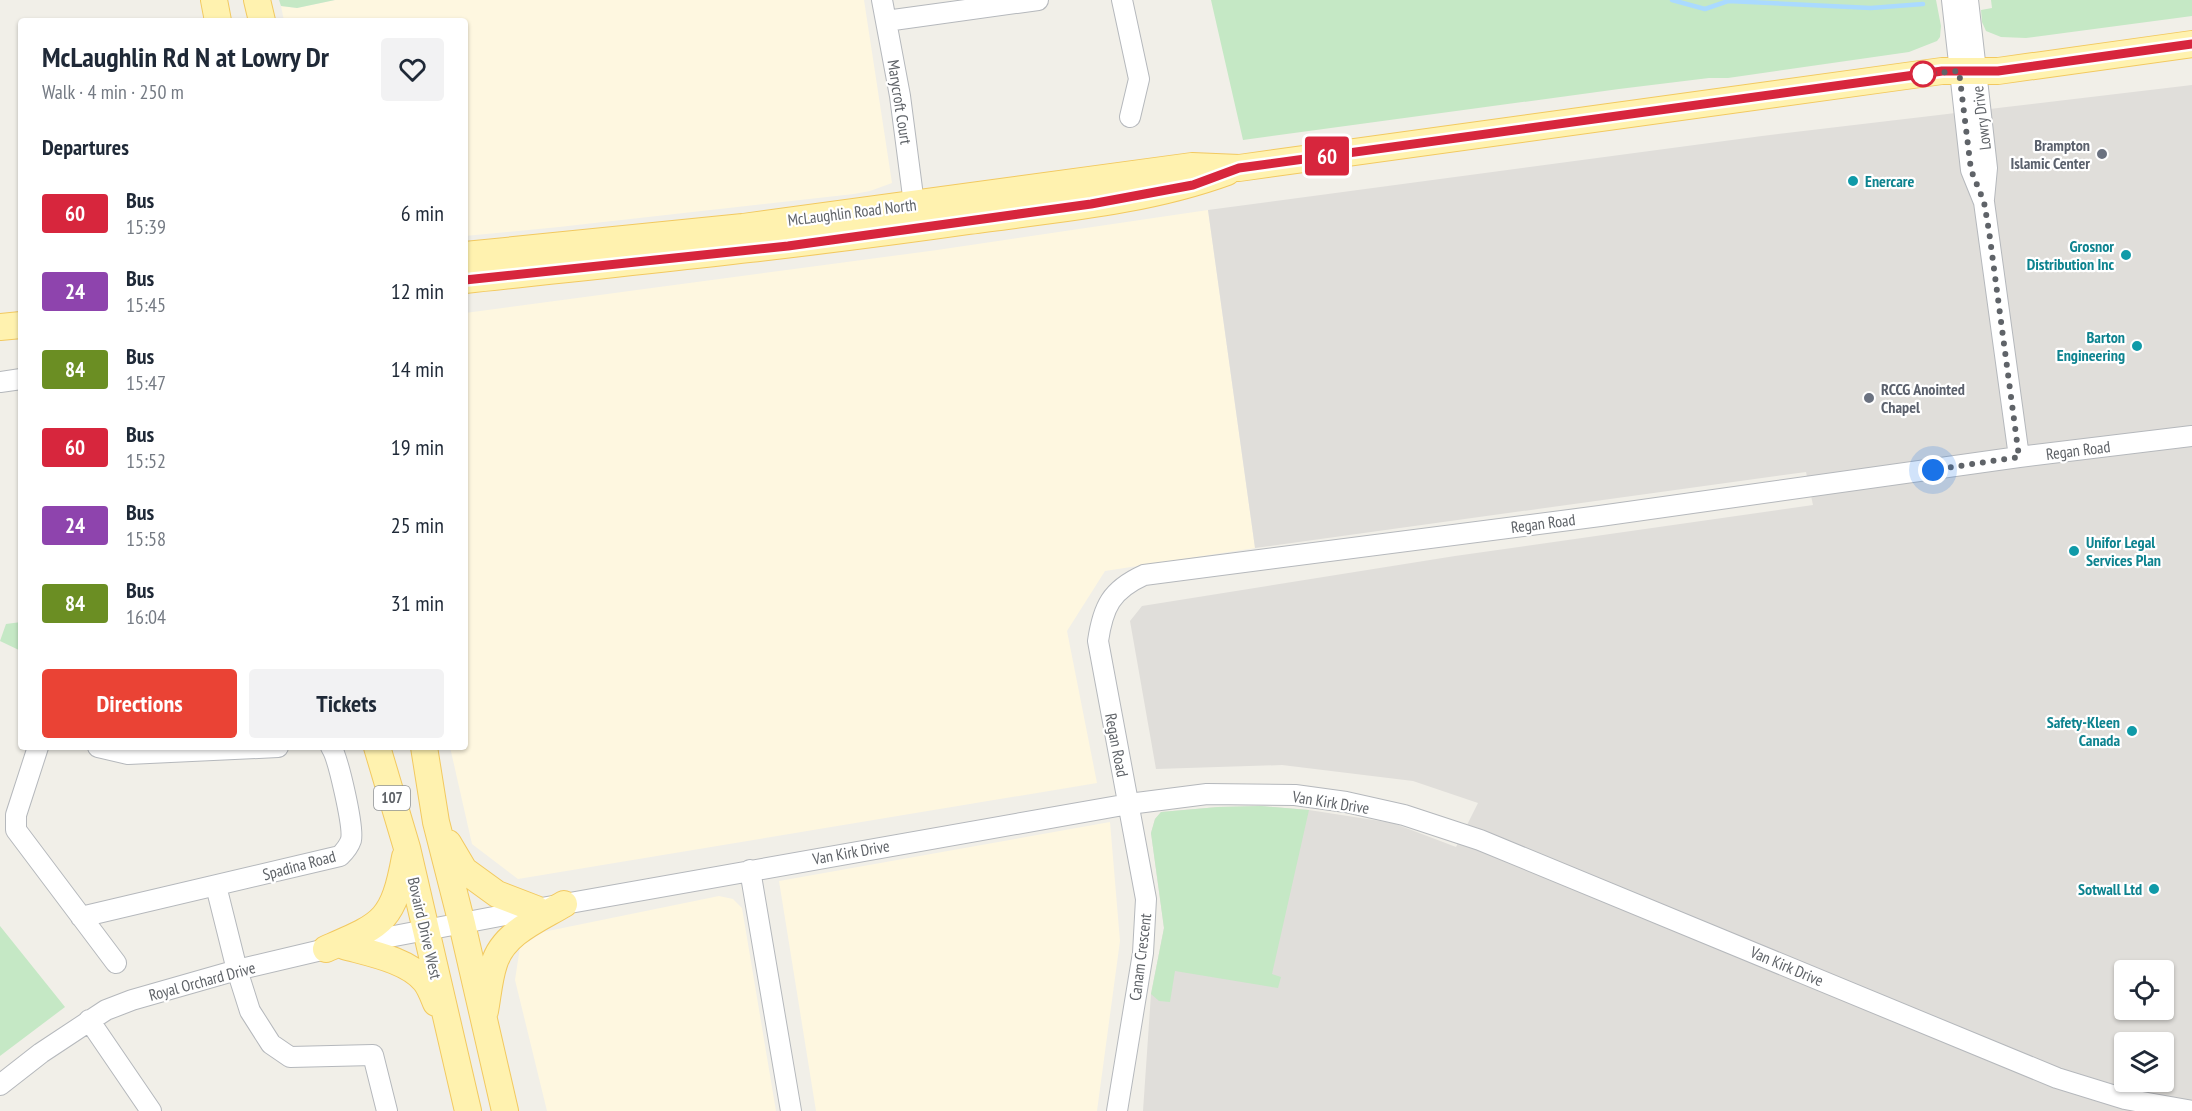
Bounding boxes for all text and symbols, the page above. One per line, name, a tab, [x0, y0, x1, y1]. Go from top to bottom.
text: McLaughlin Rd N at Lowry Dr	[42, 38, 329, 75]
button: heart	[381, 38, 444, 101]
street label: Marycroft Court	[883, 58, 917, 146]
unlabelled marker	[1910, 61, 1936, 87]
text: Walk · 4 min · 250 m	[42, 79, 184, 105]
street label: Lowry Drive	[1967, 85, 1995, 151]
text: Departures	[42, 133, 129, 161]
place label: Brampton Islamic Center	[2010, 135, 2090, 173]
line badge: 60	[1300, 136, 1354, 176]
text: 60	[1317, 143, 1337, 170]
marker: Brampton Islamic Center	[2095, 147, 2109, 161]
place label: Enercare	[1865, 171, 1914, 191]
marker: Enercare	[1846, 174, 1860, 188]
text: Bus	[126, 186, 154, 214]
street label: McLaughlin Road North	[786, 194, 918, 230]
text: 6 min	[401, 199, 444, 227]
text: 60	[65, 200, 85, 227]
text: 15:39	[126, 214, 166, 240]
place label: Grosnor Distribution Inc	[2027, 236, 2114, 274]
marker: Grosnor Distribution Inc	[2119, 248, 2133, 262]
text: Bus	[126, 264, 154, 292]
text: 12 min	[391, 277, 444, 305]
text: 24	[65, 278, 85, 305]
text: 15:45	[126, 292, 166, 318]
place label: Barton Engineering	[2057, 327, 2125, 365]
marker: Barton Engineering	[2130, 339, 2144, 353]
text: Bus	[126, 342, 154, 370]
text: 14 min	[391, 355, 444, 383]
text: 84	[65, 356, 85, 383]
text: 15:47	[126, 370, 166, 396]
place label: RCCG Anointed Chapel	[1881, 379, 1965, 417]
marker: RCCG Anointed Chapel	[1862, 391, 1876, 405]
text: Bus	[126, 420, 154, 448]
text: 19 min	[391, 433, 444, 461]
text: 60	[65, 434, 85, 461]
street label: Regan Road	[2045, 436, 2111, 464]
text: 15:52	[126, 448, 166, 474]
your location	[1918, 455, 1948, 485]
text: Bus	[126, 498, 154, 526]
street label: Regan Road	[1510, 509, 1576, 537]
text: 25 min	[391, 511, 444, 539]
text: 24	[65, 512, 85, 539]
text: 15:58	[126, 526, 166, 552]
place label: Unifor Legal Services Plan	[2086, 532, 2161, 570]
marker: Unifor Legal Services Plan	[2067, 544, 2081, 558]
text: Bus	[126, 576, 154, 604]
text: 31 min	[391, 589, 444, 617]
text: 84	[65, 590, 85, 617]
text: 16:04	[126, 604, 166, 630]
button: Directions	[42, 669, 237, 738]
button: Tickets	[249, 669, 444, 738]
street label: Regan Road	[1101, 711, 1133, 779]
place label: Safety-Kleen Canada	[2047, 712, 2120, 750]
marker: Safety-Kleen Canada	[2125, 724, 2139, 738]
road number: 107	[374, 786, 410, 810]
street label: Van Kirk Drive	[1290, 786, 1371, 818]
street label: Van Kirk Drive	[810, 835, 891, 869]
street label: Spadina Road	[260, 846, 338, 884]
street label: Bovaird Drive West	[404, 875, 447, 981]
place label: Sotwall Ltd	[2078, 879, 2142, 899]
marker: Sotwall Ltd	[2147, 882, 2161, 896]
street label: Canam Crescent	[1125, 912, 1155, 1002]
street label: Van Kirk Drive	[1746, 941, 1827, 990]
street label: Royal Orchard Drive	[147, 957, 257, 1005]
map controls	[2114, 960, 2174, 1092]
button: locate	[2114, 960, 2174, 1020]
button: layers	[2114, 1032, 2174, 1092]

